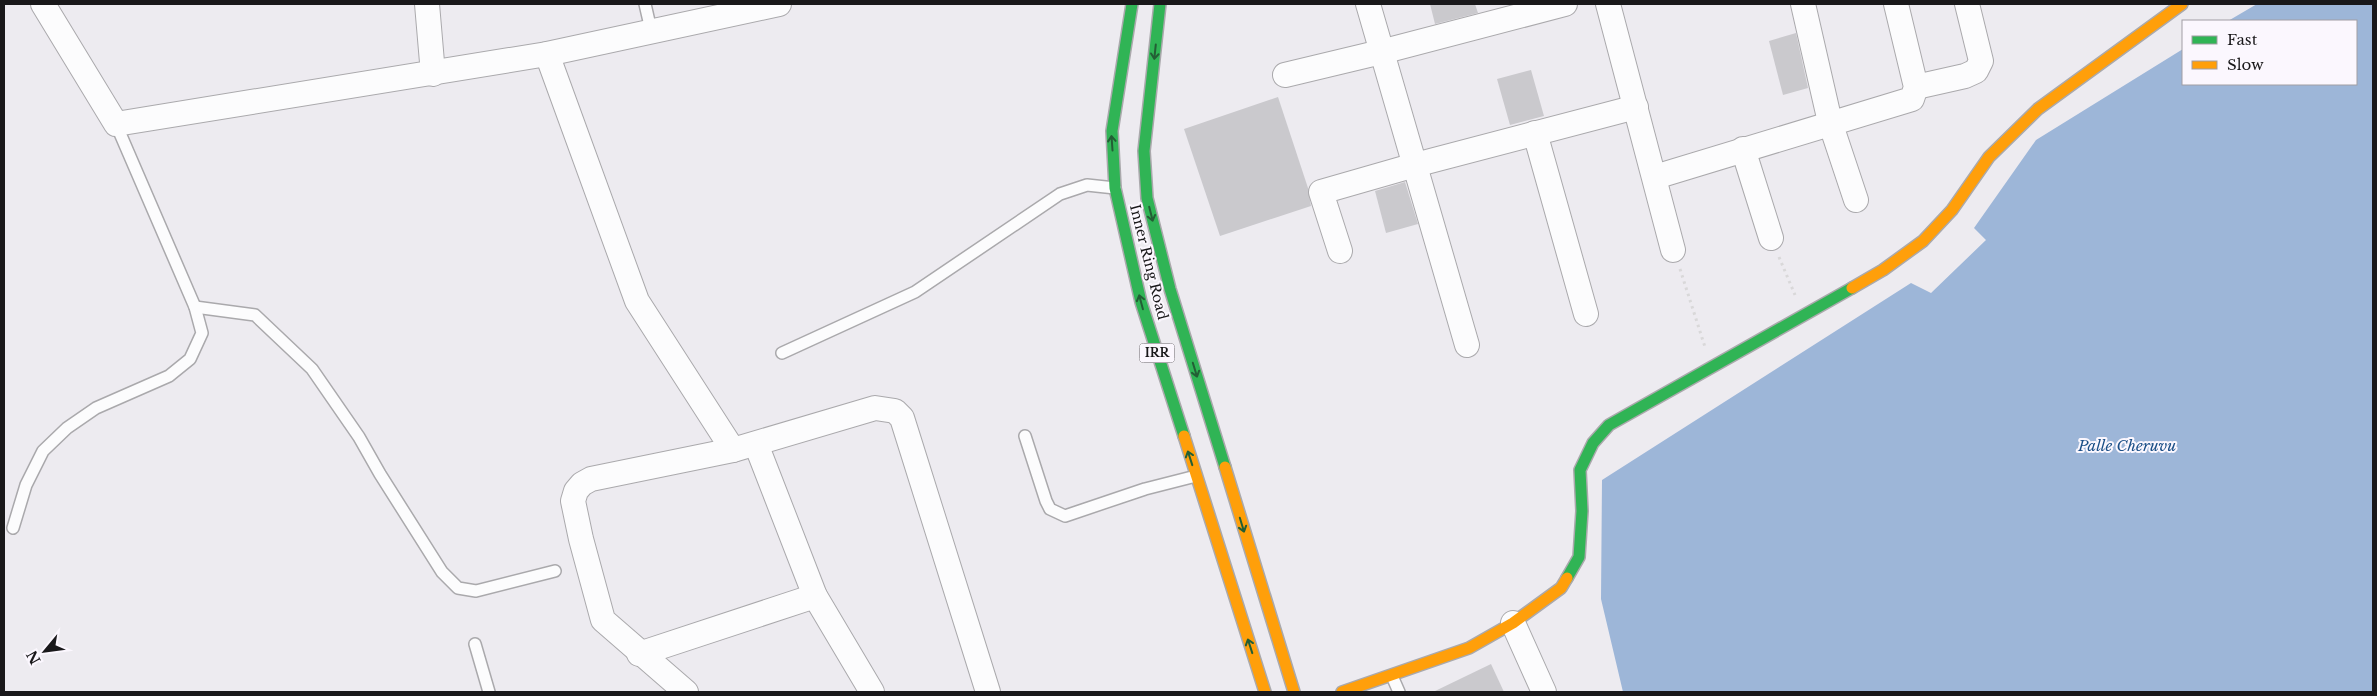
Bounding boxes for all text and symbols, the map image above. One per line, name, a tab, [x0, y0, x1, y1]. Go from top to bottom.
legend	[2182, 20, 2357, 85]
text: Fast	[2227, 30, 2258, 49]
one-way arrow	[1150, 44, 1160, 60]
text: Slow	[2227, 55, 2264, 74]
one-way arrow	[1108, 135, 1117, 151]
street label: Inner Ring Road	[1126, 202, 1172, 322]
one-way arrow	[1147, 205, 1156, 221]
one-way arrow	[1136, 295, 1146, 311]
road number: IRR	[1140, 343, 1174, 362]
one-way arrow	[1190, 362, 1200, 378]
water label: Palle Cheruvu	[2077, 436, 2176, 455]
one-way arrow	[1185, 450, 1195, 466]
one-way arrow	[1238, 517, 1248, 533]
north arrow	[20, 626, 70, 676]
one-way arrow	[1244, 638, 1254, 654]
text: N	[23, 647, 45, 667]

